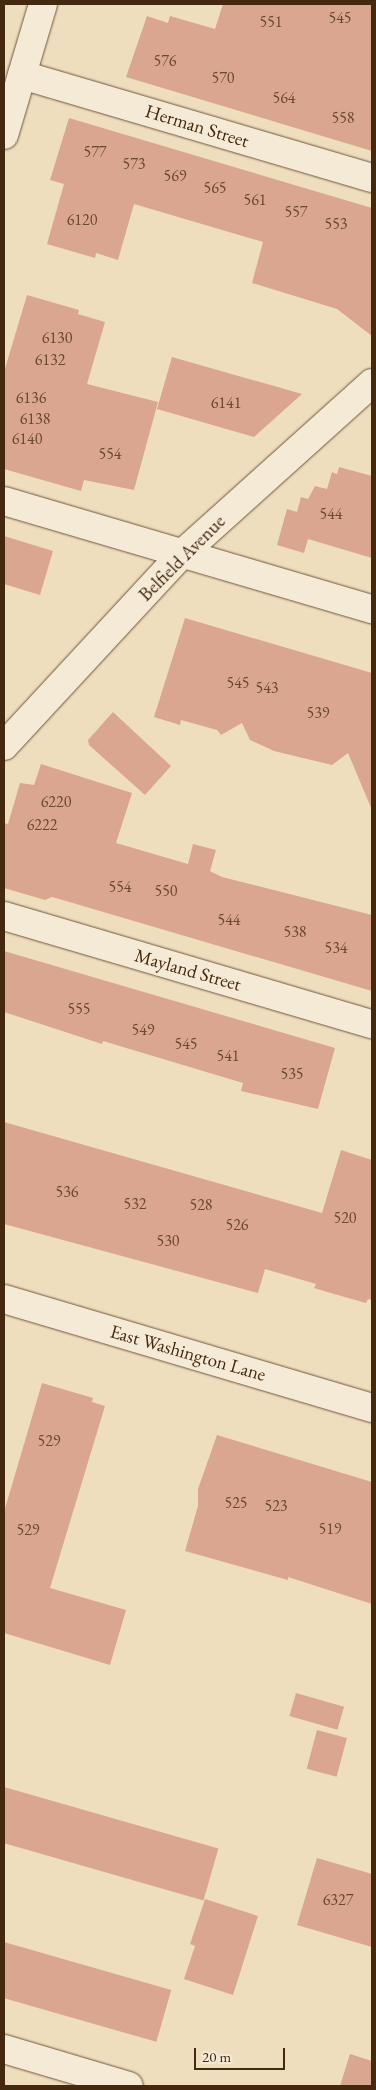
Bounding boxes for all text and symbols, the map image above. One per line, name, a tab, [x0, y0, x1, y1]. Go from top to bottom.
house number: 545	[328, 8, 352, 28]
house number: 551	[259, 12, 283, 32]
house number: 576	[153, 51, 177, 71]
house number: 570	[211, 68, 235, 88]
house number: 564	[272, 88, 296, 108]
street label: Herman Street	[142, 99, 252, 153]
house number: 558	[331, 108, 355, 128]
house number: 577	[83, 142, 107, 162]
house number: 573	[122, 154, 146, 174]
house number: 569	[163, 166, 187, 186]
house number: 565	[203, 178, 227, 198]
house number: 561	[243, 190, 267, 210]
house number: 557	[284, 202, 308, 222]
house number: 6120	[67, 210, 97, 230]
house number: 553	[324, 214, 348, 234]
house number: 6130	[42, 328, 72, 348]
house number: 6132	[35, 350, 65, 370]
house number: 6136	[16, 388, 46, 408]
house number: 6141	[211, 393, 241, 413]
house number: 6138	[20, 409, 50, 429]
house number: 6140	[12, 429, 42, 449]
house number: 554	[98, 444, 122, 464]
house number: 544	[319, 504, 343, 524]
street label: Belfield Avenue	[134, 510, 230, 606]
house number: 545	[226, 673, 250, 693]
house number: 543	[255, 678, 279, 698]
house number: 539	[306, 703, 330, 723]
house number: 6220	[41, 792, 71, 812]
house number: 6222	[27, 815, 57, 835]
house number: 554	[108, 877, 132, 897]
house number: 550	[154, 881, 178, 901]
house number: 544	[217, 910, 241, 930]
house number: 538	[283, 922, 307, 942]
house number: 534	[324, 938, 348, 958]
street label: Mayland Street	[132, 944, 244, 996]
house number: 555	[67, 999, 91, 1019]
house number: 549	[131, 1020, 155, 1040]
house number: 545	[174, 1034, 198, 1054]
house number: 541	[216, 1046, 240, 1066]
house number: 535	[280, 1064, 304, 1084]
house number: 536	[55, 1182, 79, 1202]
house number: 532	[123, 1194, 147, 1214]
house number: 528	[189, 1195, 213, 1215]
house number: 520	[333, 1208, 357, 1228]
house number: 526	[225, 1215, 249, 1235]
house number: 530	[156, 1231, 180, 1251]
street label: East Washington Lane	[107, 1320, 269, 1386]
house number: 529	[37, 1431, 61, 1451]
house number: 525	[224, 1493, 248, 1513]
house number: 523	[264, 1496, 288, 1516]
house number: 519	[318, 1519, 342, 1539]
house number: 529	[16, 1520, 40, 1540]
house number: 6327	[323, 1890, 353, 1910]
scale bar	[196, 2038, 287, 2070]
text: 20 m	[202, 2047, 231, 2066]

